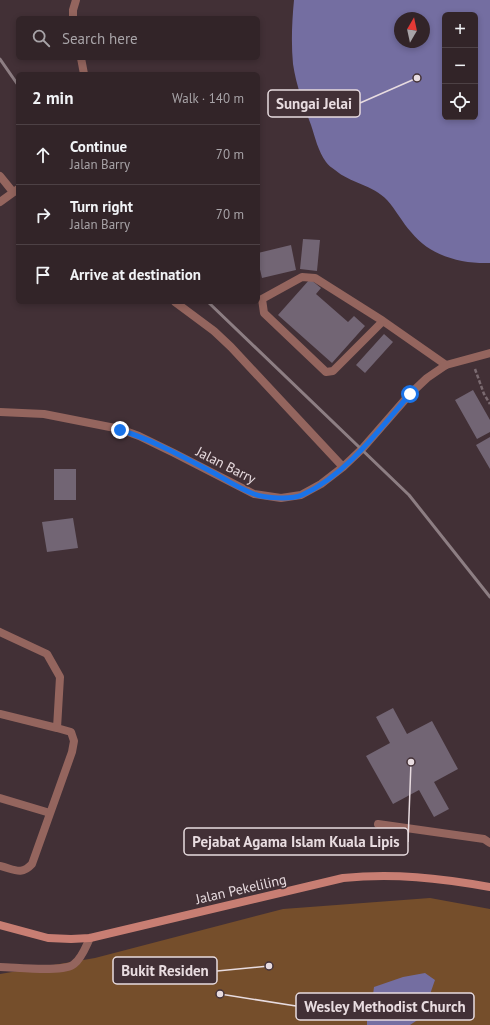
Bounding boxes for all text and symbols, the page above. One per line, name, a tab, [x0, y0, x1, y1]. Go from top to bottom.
north arrow	[394, 12, 430, 48]
map controls	[442, 12, 478, 120]
button: +	[442, 12, 478, 48]
search box	[16, 16, 260, 60]
icon: search	[30, 27, 52, 49]
text: Search here	[62, 29, 138, 48]
button: −	[442, 48, 478, 84]
button: locate	[442, 84, 478, 120]
text: 2 min	[32, 87, 73, 109]
text: Walk · 140 m	[172, 90, 244, 107]
callout: Sungai Jelai	[268, 90, 360, 117]
text: Sungai Jelai	[276, 94, 352, 113]
text: Continue	[70, 137, 127, 156]
icon: ahead	[32, 144, 54, 166]
text: 70 m	[216, 146, 244, 163]
text: Jalan Barry	[70, 156, 130, 173]
text: Turn right	[70, 197, 133, 216]
icon: right	[32, 204, 54, 226]
text: 70 m	[216, 206, 244, 223]
text: Jalan Barry	[70, 216, 130, 233]
icon: arrive	[32, 264, 54, 286]
text: Arrive at destination	[70, 265, 201, 284]
route start	[401, 385, 419, 403]
route end	[111, 421, 129, 439]
street label: Jalan Barry	[192, 442, 259, 488]
callout: Pejabat Agama Islam Kuala Lipis	[184, 828, 408, 855]
text: Pejabat Agama Islam Kuala Lipis	[192, 832, 400, 851]
street label: Jalan Pekeliling	[193, 870, 288, 908]
callout: Bukit Residen	[113, 957, 217, 984]
text: Bukit Residen	[121, 961, 209, 980]
callout: Wesley Methodist Church	[296, 993, 474, 1020]
text: Wesley Methodist Church	[304, 997, 466, 1016]

